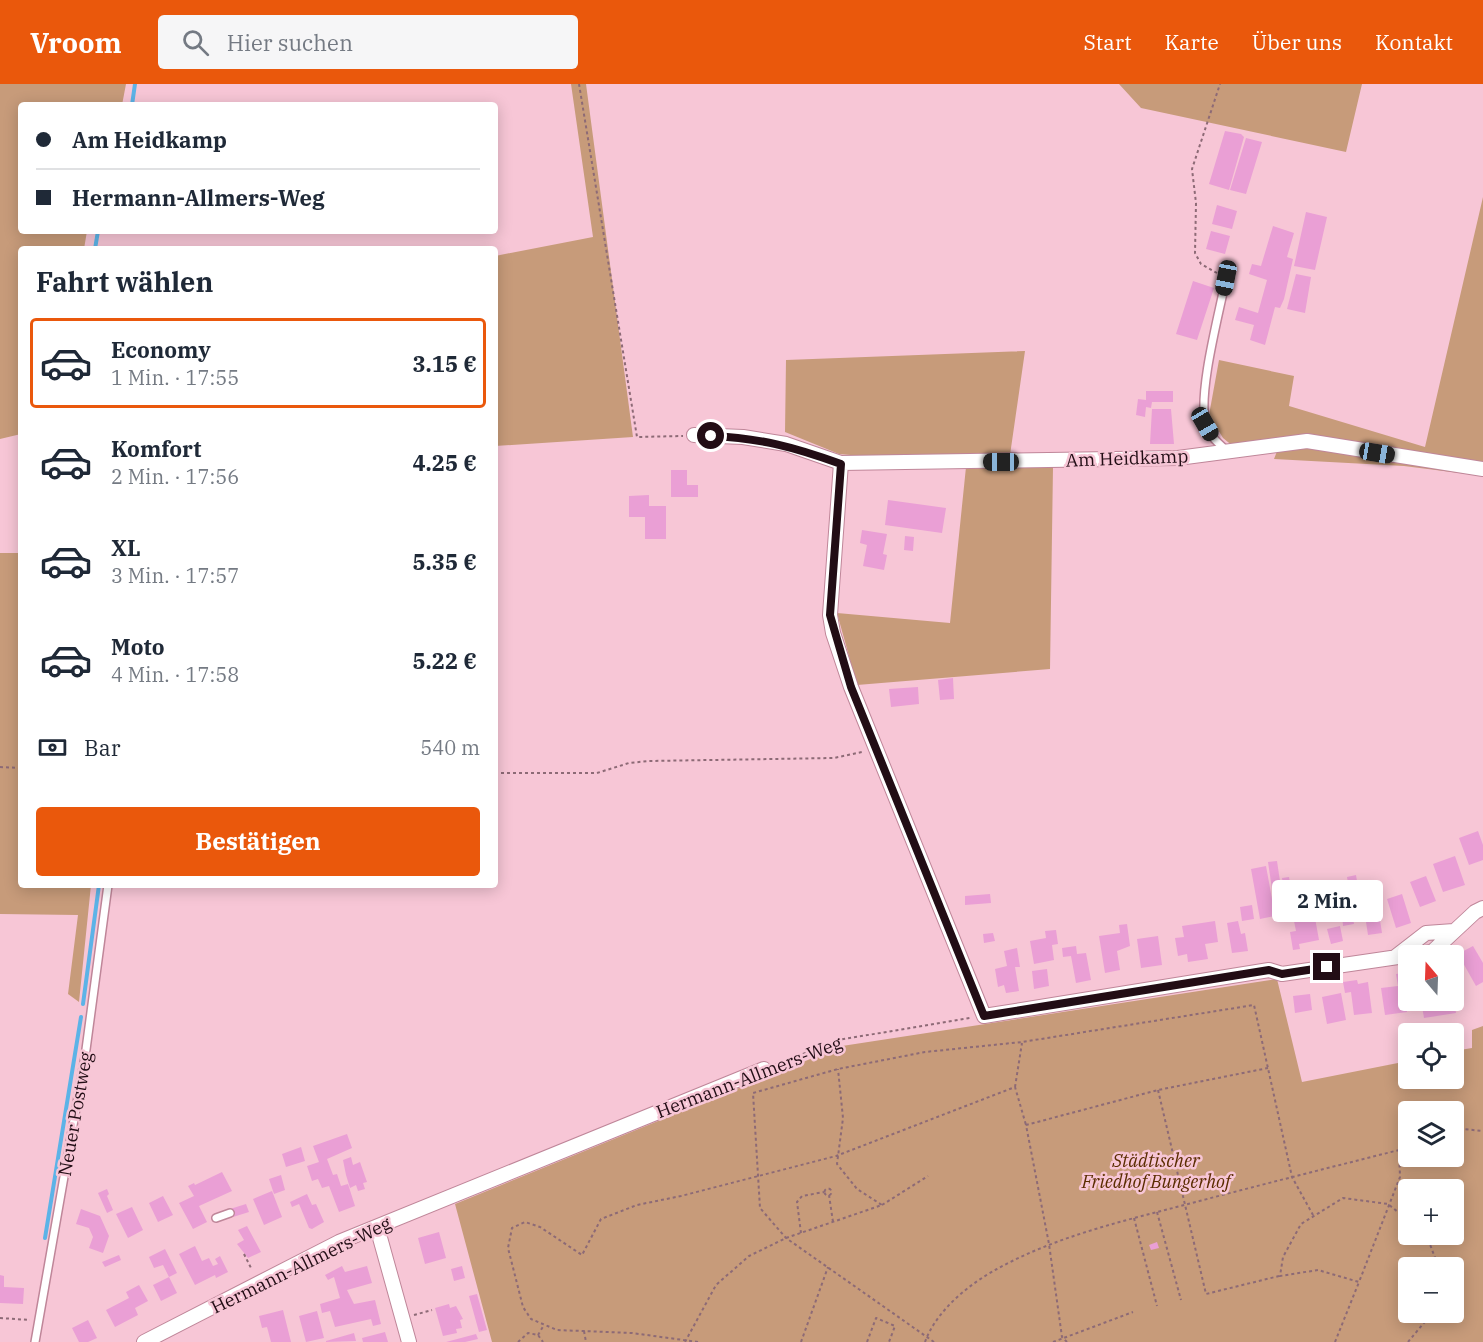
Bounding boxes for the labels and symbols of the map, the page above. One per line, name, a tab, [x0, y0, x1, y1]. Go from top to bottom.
car	[1214, 259, 1238, 297]
car	[1188, 404, 1222, 444]
route start	[697, 422, 724, 449]
car	[1358, 441, 1396, 465]
street label: Am Heidkamp	[1065, 444, 1189, 472]
car	[983, 453, 1019, 471]
callout: 2 Min.	[1272, 880, 1382, 922]
north arrow	[1398, 945, 1464, 1011]
route end	[1313, 953, 1340, 980]
street label: Hermann-Allmers-Weg	[653, 1031, 845, 1123]
street label: Neuer Postweg	[53, 1050, 97, 1178]
park label: Städtischer Friedhof Bungerhof	[1081, 1149, 1234, 1193]
street label: Hermann-Allmers-Weg	[207, 1211, 395, 1319]

